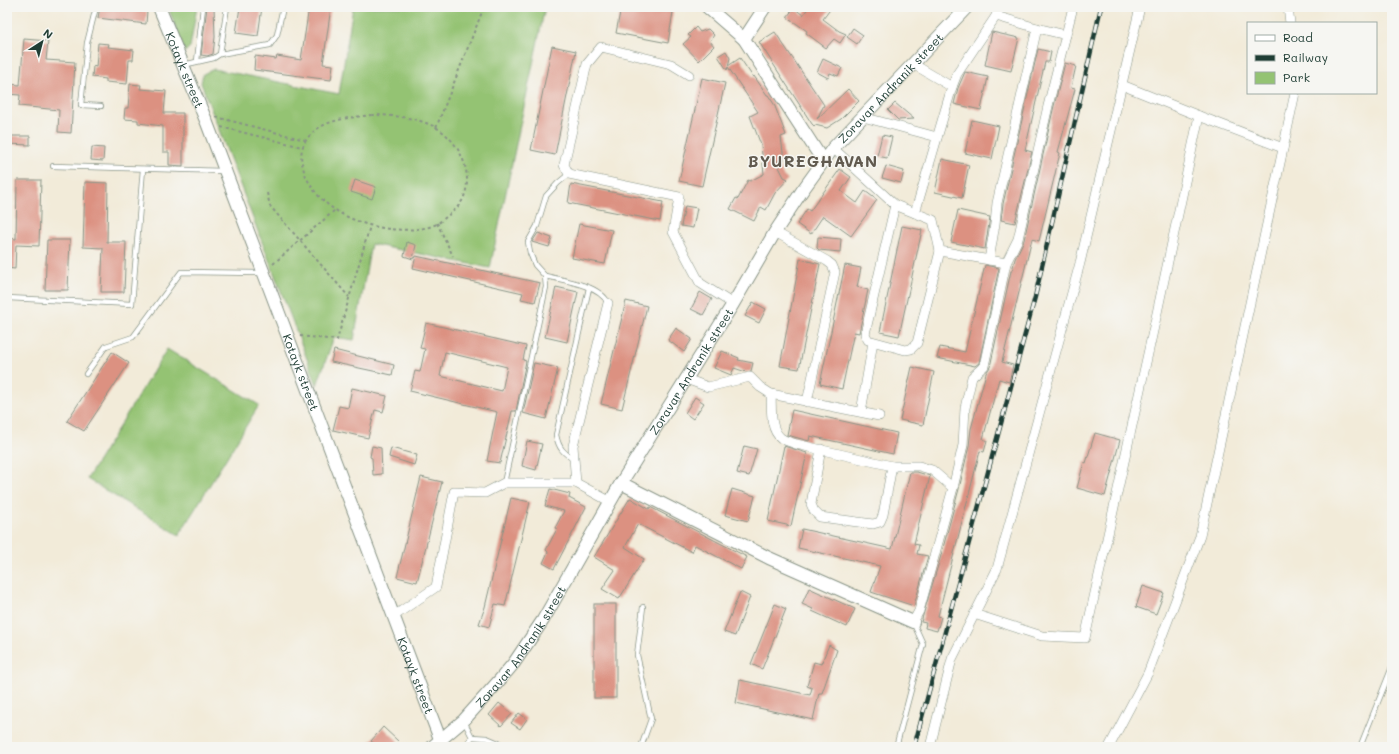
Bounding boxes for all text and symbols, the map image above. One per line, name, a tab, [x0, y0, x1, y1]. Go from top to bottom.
north arrow	[22, 22, 62, 62]
legend	[1247, 22, 1377, 94]
text: N	[40, 25, 56, 42]
street label: Kotayk street	[162, 29, 208, 110]
street label: Zoravar Andranik street	[834, 29, 947, 146]
text: Road	[1283, 29, 1313, 45]
text: Railway	[1283, 49, 1328, 65]
text: Park	[1283, 69, 1310, 85]
district label: BYUREGHAVAN	[748, 150, 878, 171]
street label: Zoravar Andranik street	[645, 305, 737, 438]
street label: Kotayk street	[279, 332, 323, 413]
street label: Zoravar Andranik street	[471, 582, 569, 710]
street label: Kotayk street	[394, 635, 438, 716]

